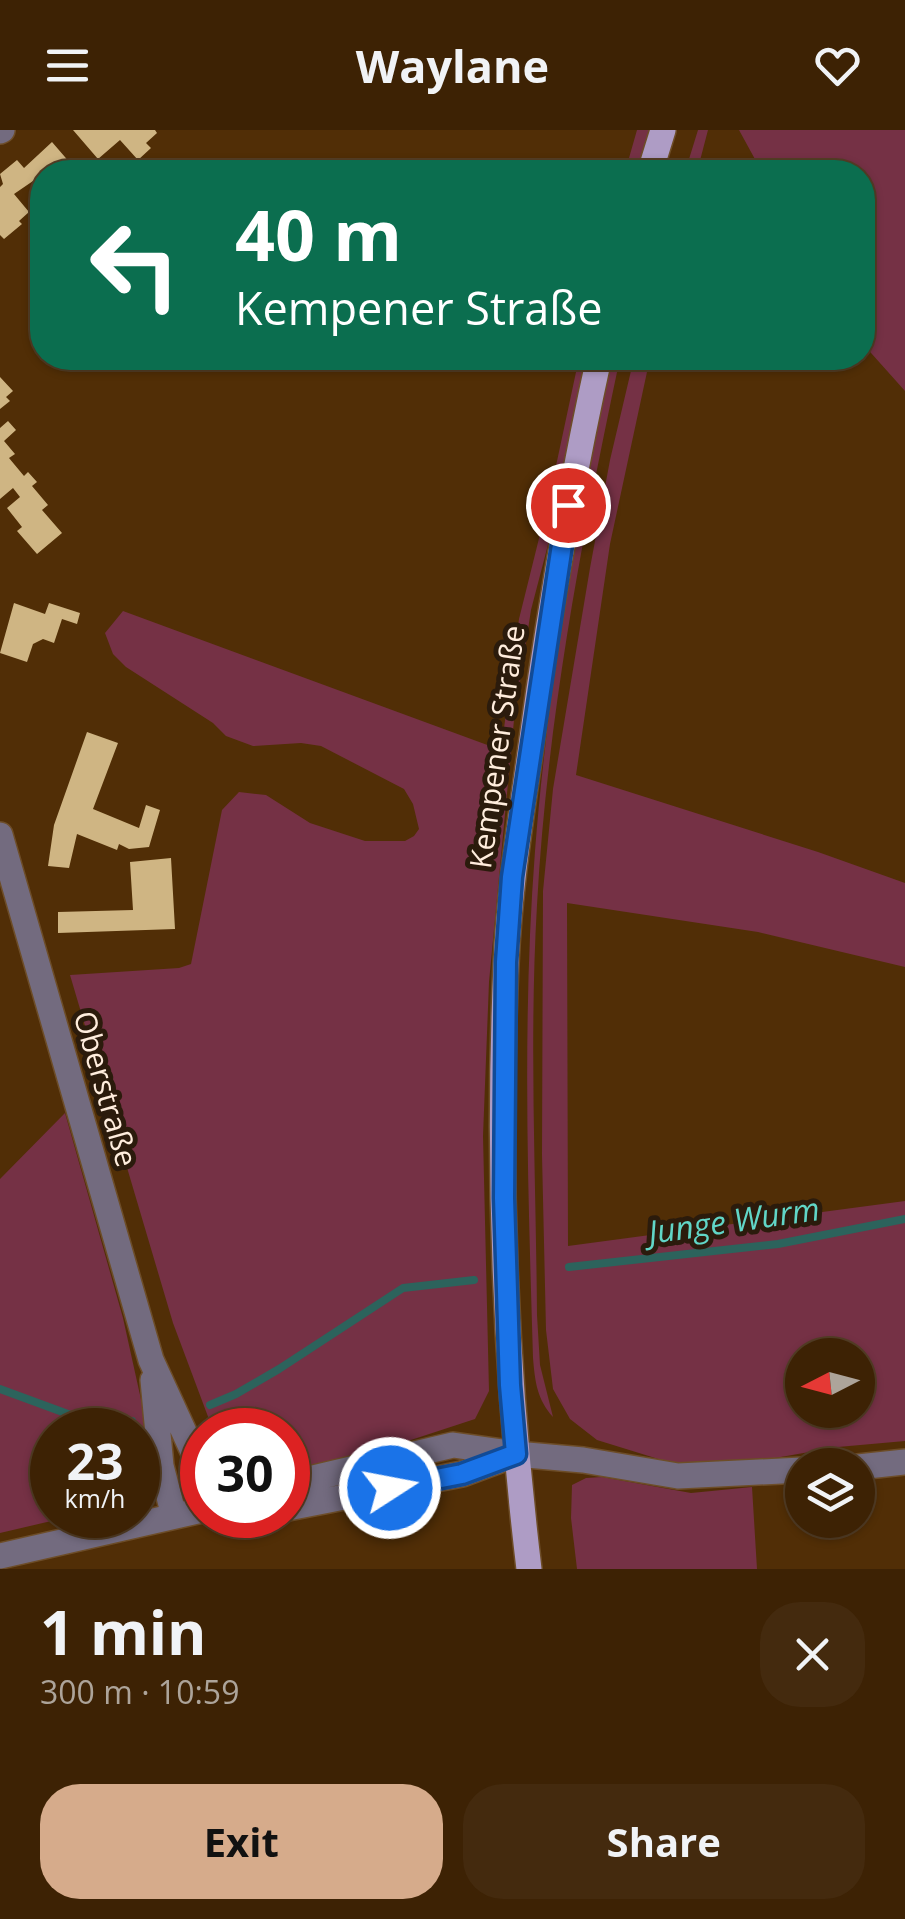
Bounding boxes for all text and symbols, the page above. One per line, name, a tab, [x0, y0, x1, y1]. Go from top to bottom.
text: Waylane	[356, 35, 549, 96]
icon: menu	[40, 38, 95, 93]
icon: heart	[810, 38, 865, 93]
text: 40 m	[235, 186, 402, 282]
icon: left	[70, 200, 200, 330]
text: Kempener Straße	[235, 277, 603, 338]
pin	[526, 463, 611, 548]
icon: arrive	[541, 478, 596, 533]
street label: Kempener Straße	[459, 623, 534, 871]
street label: Oberstraße	[65, 1006, 148, 1171]
water label: Junge Wurm	[639, 1186, 822, 1254]
north arrow	[785, 1338, 875, 1428]
map controls	[785, 1338, 875, 1538]
speed limit sign: 30	[180, 1408, 310, 1538]
text: 23	[66, 1427, 124, 1495]
position arrow	[338, 1436, 442, 1540]
button: layers	[785, 1448, 875, 1538]
text: km/h	[65, 1481, 125, 1515]
text: 1 min	[40, 1591, 207, 1673]
button: close	[760, 1602, 865, 1707]
text: 300 m · 10:59	[40, 1670, 239, 1713]
button: Exit	[40, 1784, 443, 1899]
button: Share	[463, 1784, 865, 1899]

